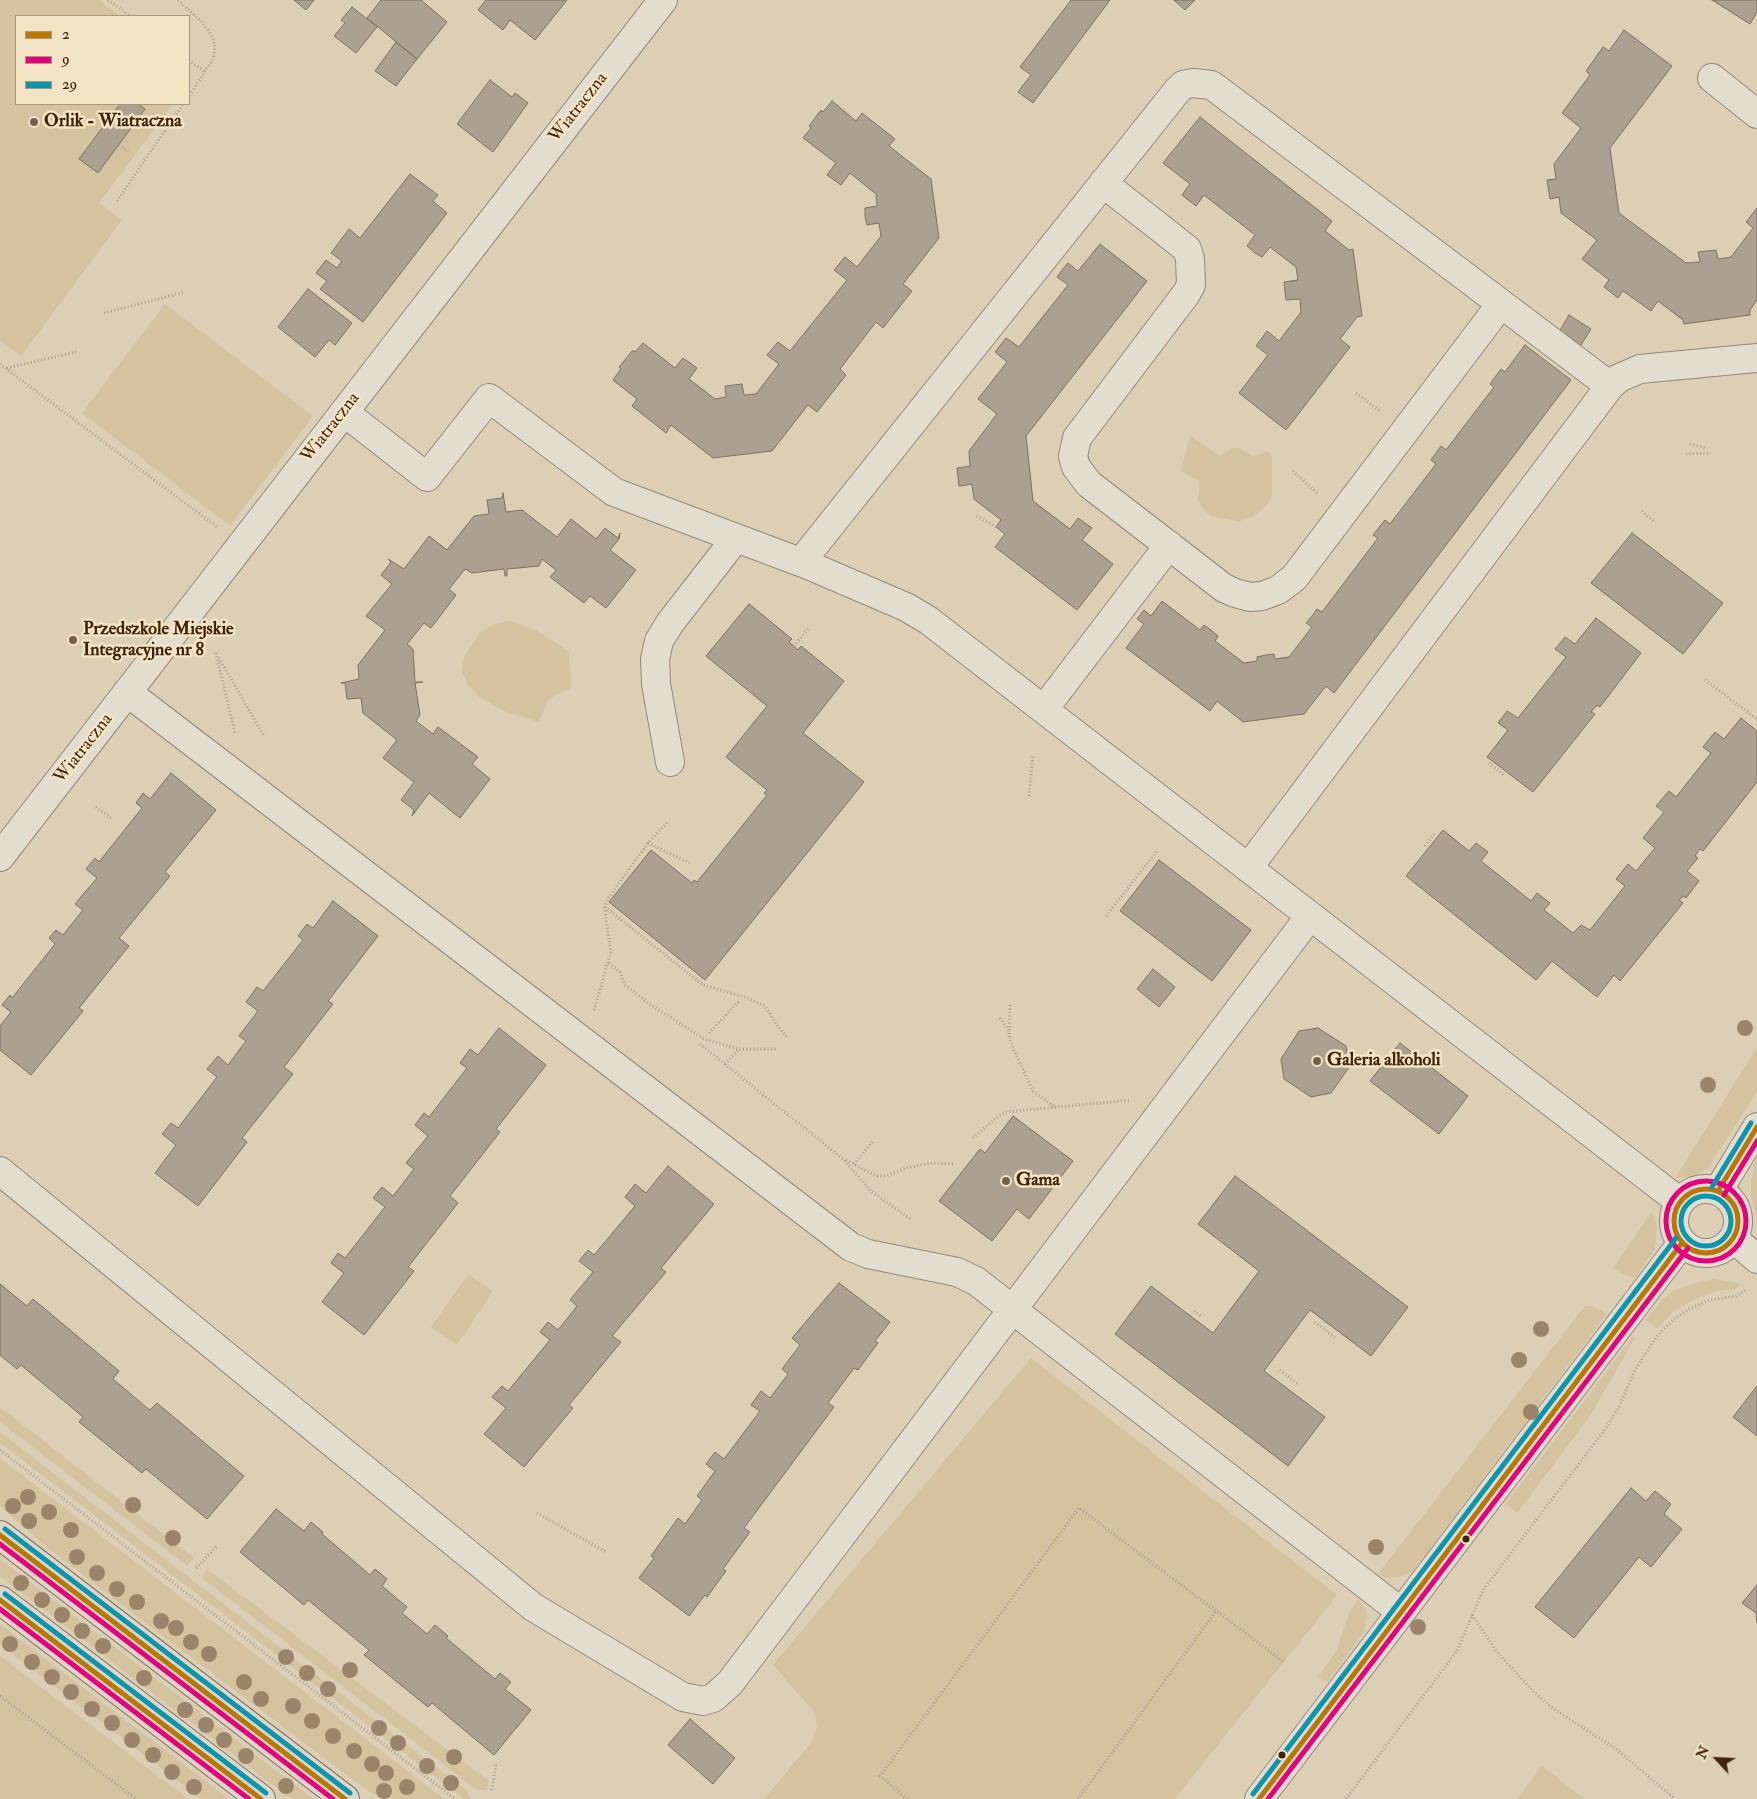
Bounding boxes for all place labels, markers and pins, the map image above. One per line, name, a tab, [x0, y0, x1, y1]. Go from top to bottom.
place label: Orlik - Wiatraczna	[44, 111, 182, 133]
marker: Orlik - Wiatraczna	[28, 116, 40, 128]
place label: Przedszkole Miejskie Integracyjne nr 8	[83, 619, 234, 662]
marker: Przedszkole Miejskie Integracyjne nr 8	[67, 634, 79, 646]
place label: Galeria alkoholi	[1327, 1050, 1441, 1072]
marker: Galeria alkoholi	[1311, 1055, 1323, 1067]
place label: Gama	[1016, 1170, 1060, 1192]
marker: Gama	[1000, 1175, 1012, 1187]
unlabelled marker	[1461, 1534, 1471, 1544]
unlabelled marker	[1277, 1750, 1287, 1760]

